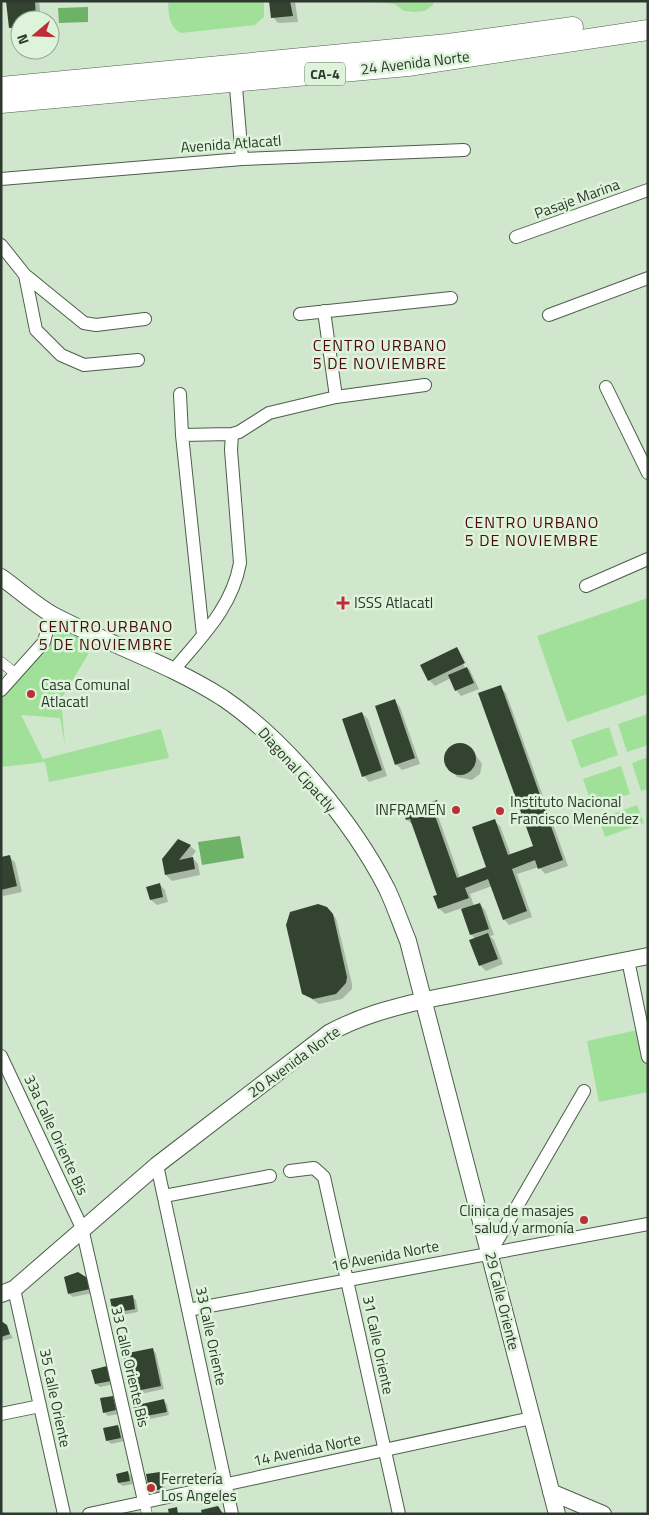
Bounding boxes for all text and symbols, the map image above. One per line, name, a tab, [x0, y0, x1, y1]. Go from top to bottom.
north arrow	[10, 10, 60, 60]
text: N	[11, 31, 34, 47]
street label: 24 Avenida Norte	[359, 44, 471, 81]
road number: CA-4	[305, 62, 345, 86]
street label: Avenida Atlacatl	[180, 129, 282, 159]
street label: Pasaje Marina	[531, 172, 623, 225]
district label: CENTRO URBANO 5 DE NOVIEMBRE	[313, 333, 447, 375]
district label: CENTRO URBANO 5 DE NOVIEMBRE	[465, 510, 599, 552]
place label: ISSS Atlacatl	[354, 591, 433, 614]
marker: ISSS Atlacatl	[336, 596, 350, 610]
district label: CENTRO URBANO 5 DE NOVIEMBRE	[39, 614, 173, 656]
place label: Casa Comunal Atlacatl	[41, 673, 130, 713]
marker: Casa Comunal Atlacatl	[25, 688, 37, 700]
street label: Diagonal Cipactly	[253, 722, 342, 817]
place label: Instituto Nacional Francisco Menéndez	[510, 790, 639, 830]
place label: INFRAMEN	[375, 798, 446, 821]
marker: INFRAMEN	[450, 804, 462, 816]
marker: Instituto Nacional Francisco Menéndez	[494, 805, 506, 817]
street label: 20 Avenida Norte	[243, 1020, 345, 1103]
street label: 33a Calle Oriente Bis	[18, 1071, 95, 1199]
place label: Clinica de masajes salud y armonía	[459, 1199, 574, 1239]
marker: Clinica de masajes salud y armonía	[578, 1214, 590, 1226]
street label: 16 Avenida Norte	[329, 1234, 441, 1277]
street label: 29 Calle Oriente	[479, 1249, 526, 1352]
street label: 33 Calle Oriente	[190, 1284, 233, 1387]
street label: 31 Calle Oriente	[357, 1293, 400, 1396]
street label: 33 Calle Oriente Bis	[105, 1304, 156, 1430]
street label: 35 Calle Oriente	[34, 1346, 77, 1449]
street label: 14 Avenida Norte	[251, 1427, 363, 1472]
place label: Ferretería Los Angeles	[161, 1467, 237, 1507]
marker: Ferretería Los Angeles	[145, 1482, 157, 1494]

